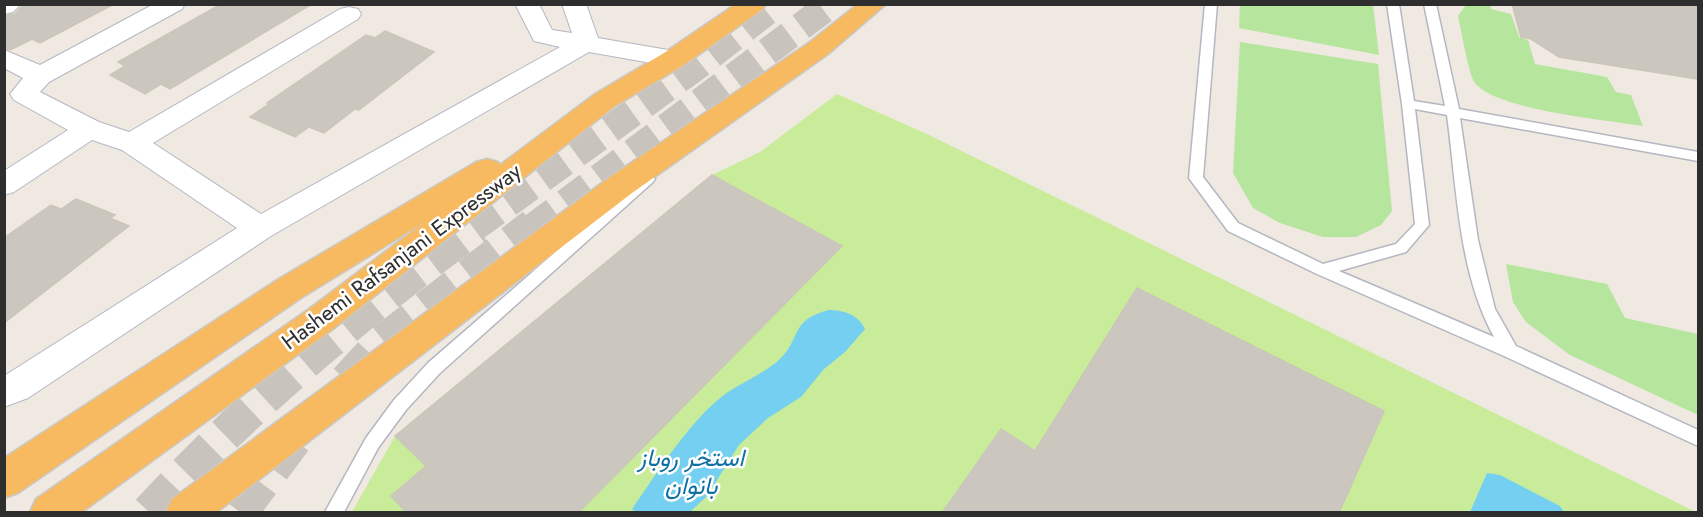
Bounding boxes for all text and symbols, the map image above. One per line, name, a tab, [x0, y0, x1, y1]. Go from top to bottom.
street label: Hashemi Rafsanjani Expressway	[274, 155, 528, 357]
water label: استخر روباز بانوان	[636, 440, 746, 503]

